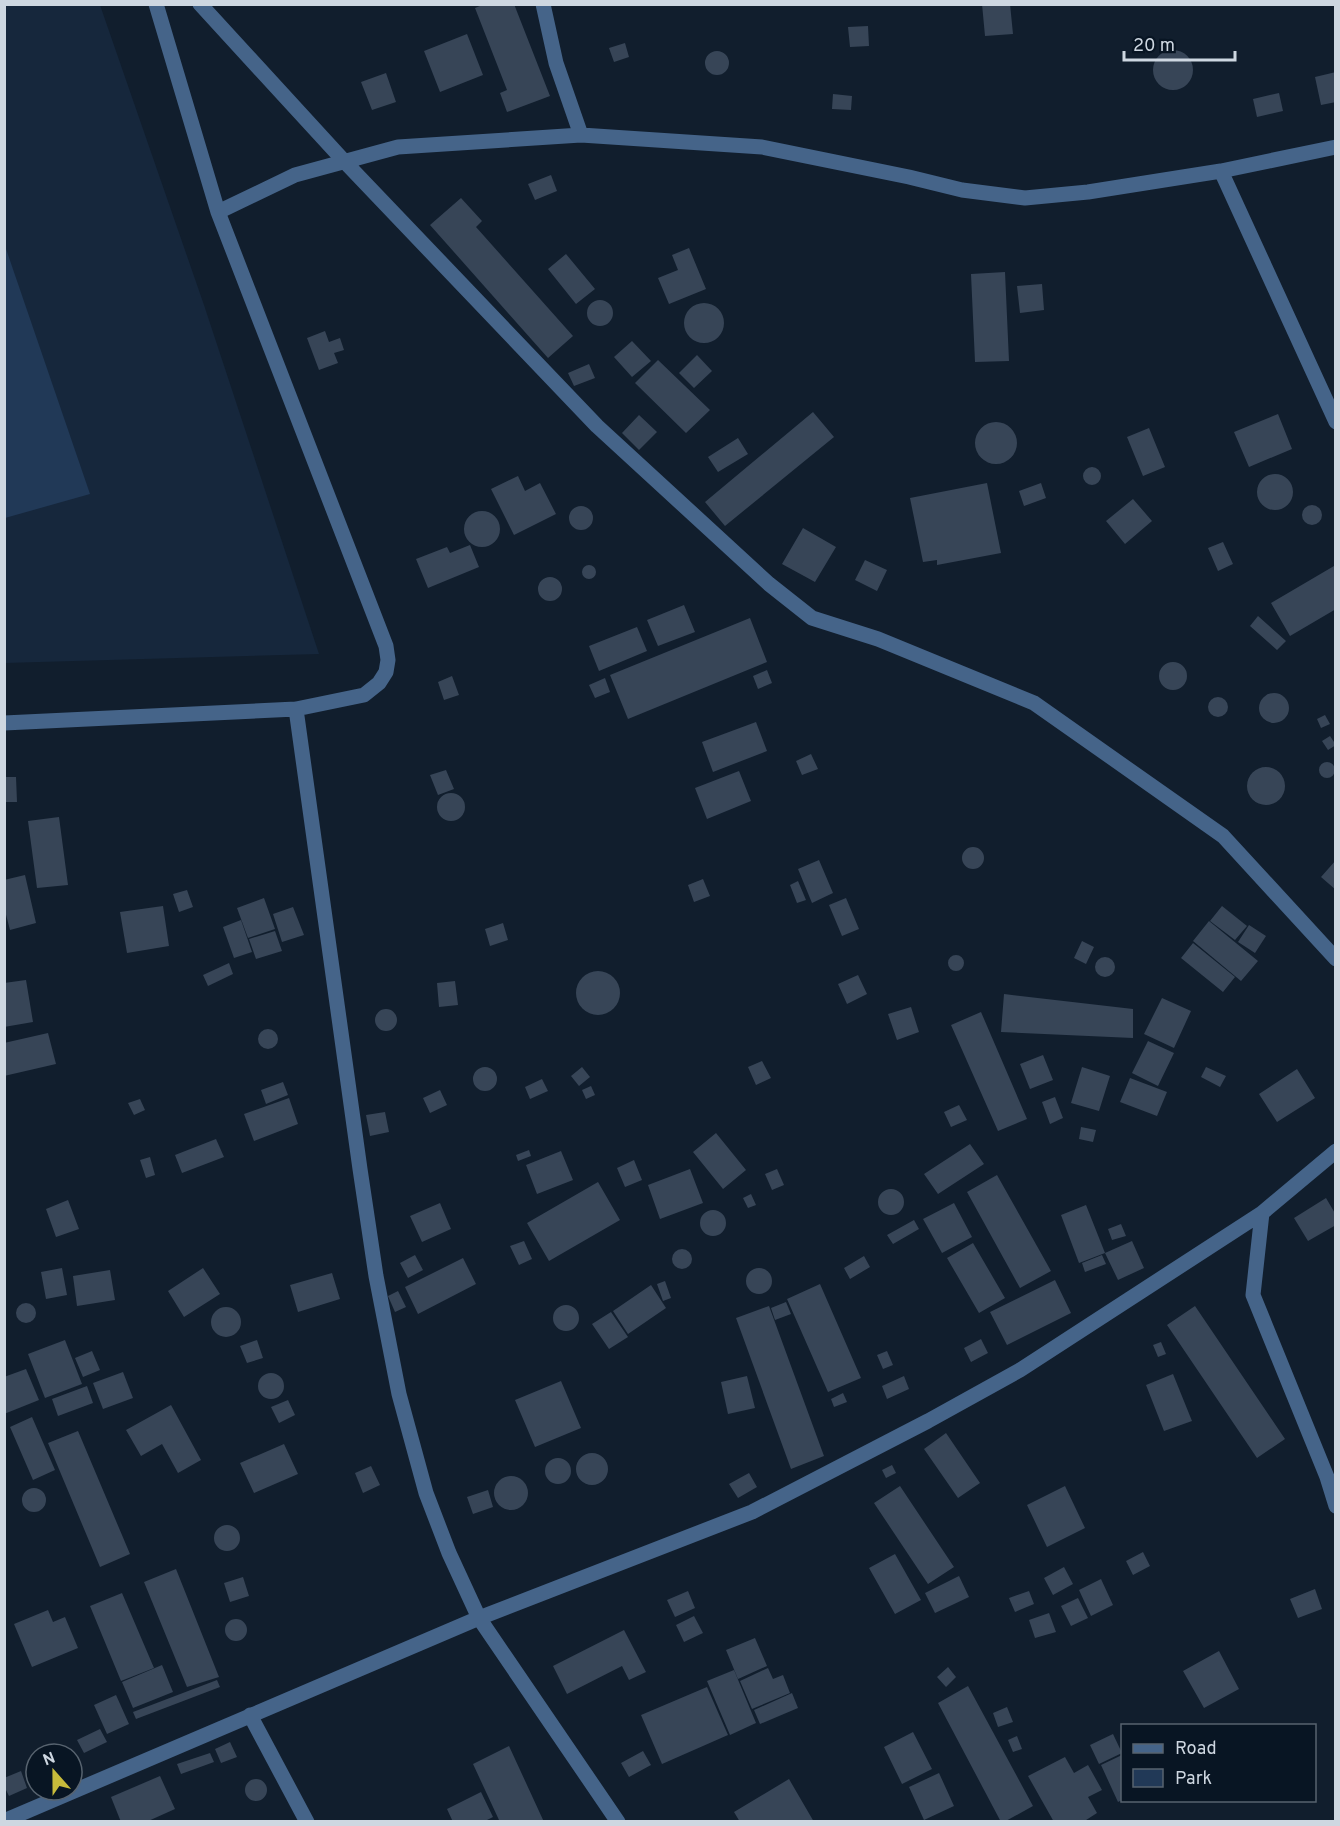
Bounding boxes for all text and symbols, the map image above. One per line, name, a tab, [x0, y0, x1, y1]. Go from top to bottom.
scale bar	[1124, 24, 1235, 62]
text: 20 m	[1133, 35, 1175, 58]
legend	[1121, 1724, 1316, 1802]
text: Road	[1175, 1738, 1217, 1761]
north arrow	[24, 1742, 84, 1802]
text: N	[40, 1748, 58, 1771]
text: Park	[1175, 1768, 1212, 1791]

